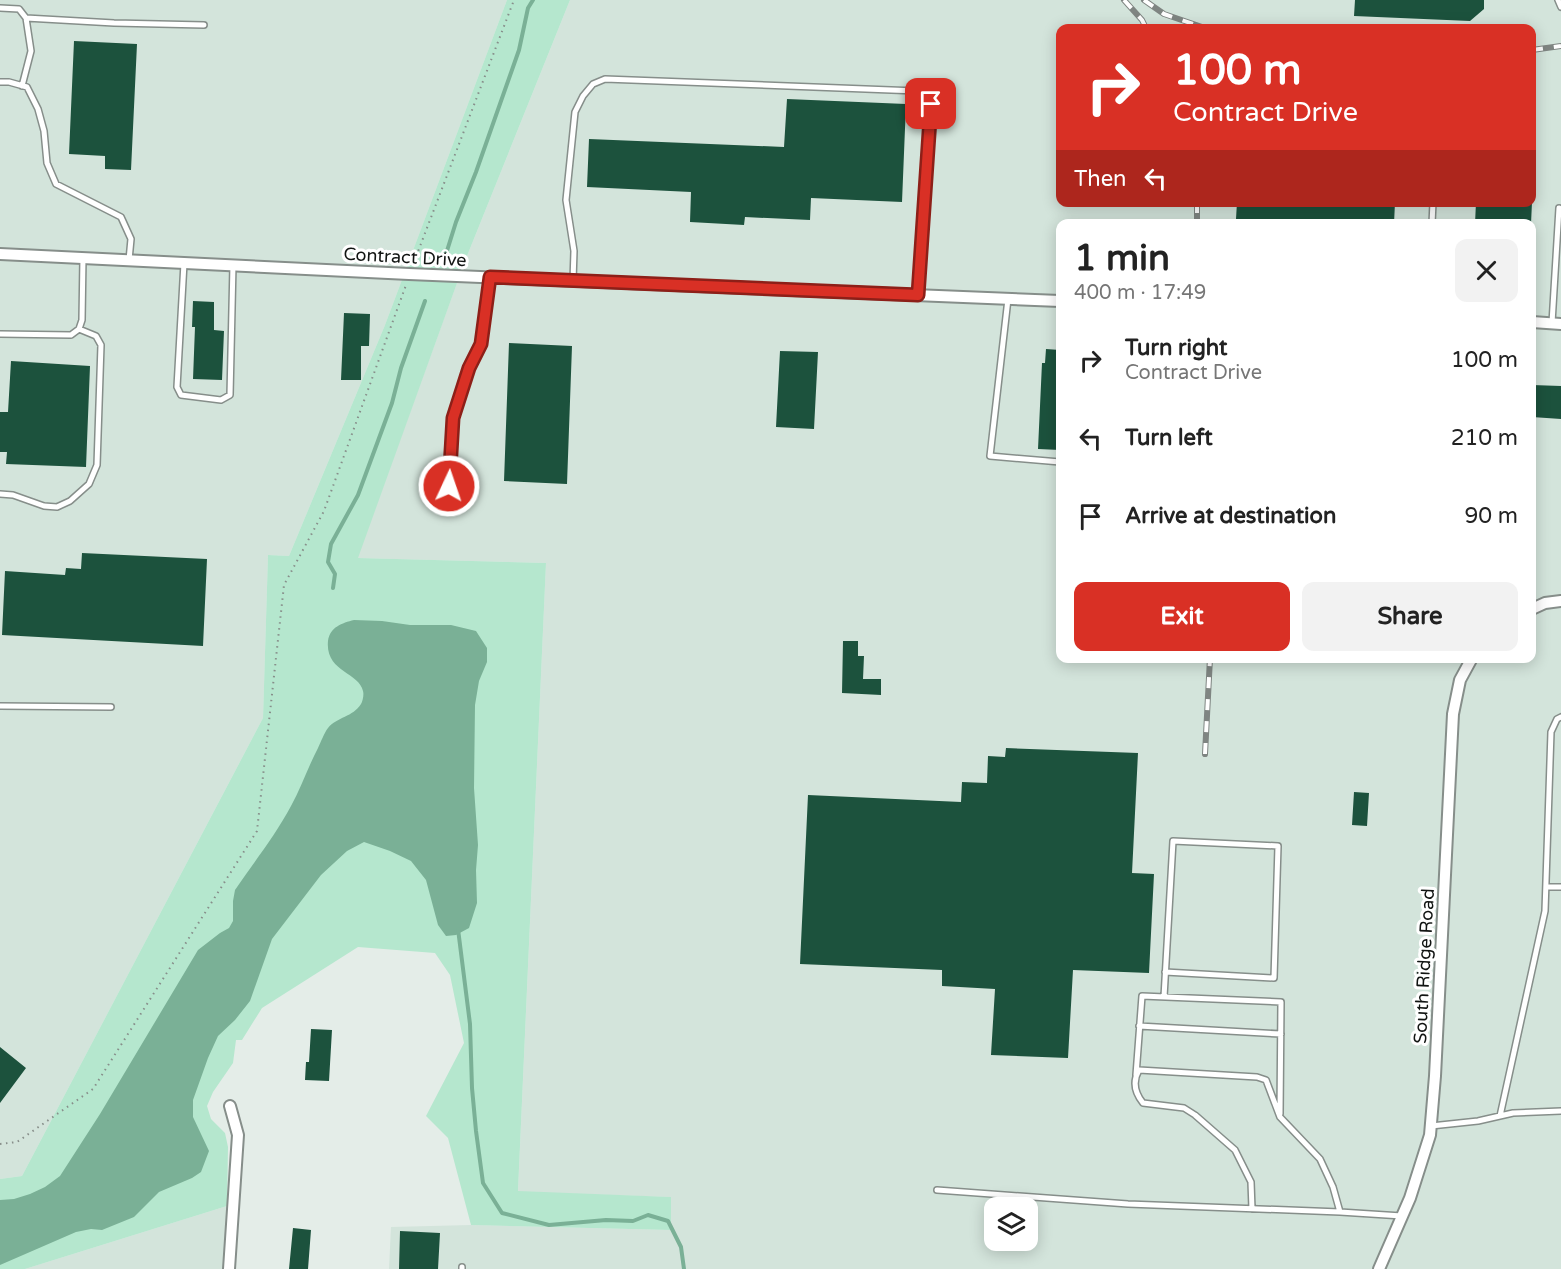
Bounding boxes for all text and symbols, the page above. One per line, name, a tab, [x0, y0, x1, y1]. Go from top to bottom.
text: 100 m	[1173, 45, 1302, 96]
icon: right	[1074, 48, 1152, 126]
pin	[905, 78, 956, 129]
icon: arrive	[914, 87, 947, 120]
text: Contract Drive	[1173, 96, 1358, 129]
icon: left	[1139, 162, 1172, 195]
text: Then	[1074, 166, 1127, 192]
text: 1 min	[1074, 237, 1170, 280]
button: close	[1455, 239, 1518, 302]
street label: Contract Drive	[343, 243, 467, 271]
text: 400 m · 17:49	[1074, 281, 1206, 305]
text: Turn right	[1125, 335, 1227, 361]
icon: right	[1074, 344, 1107, 377]
text: 100 m	[1451, 347, 1518, 373]
text: Contract Drive	[1125, 361, 1262, 385]
icon: left	[1074, 422, 1107, 455]
text: Turn left	[1125, 425, 1213, 451]
text: 210 m	[1451, 425, 1518, 451]
position arrow	[417, 454, 481, 518]
icon: arrive	[1074, 500, 1107, 533]
text: Arrive at destination	[1125, 503, 1336, 529]
text: 90 m	[1464, 503, 1518, 529]
button: Exit	[1074, 582, 1290, 651]
button: Share	[1302, 582, 1518, 651]
street label: South Ridge Road	[1409, 888, 1439, 1044]
map controls	[984, 1197, 1038, 1251]
button: layers	[984, 1197, 1038, 1251]

